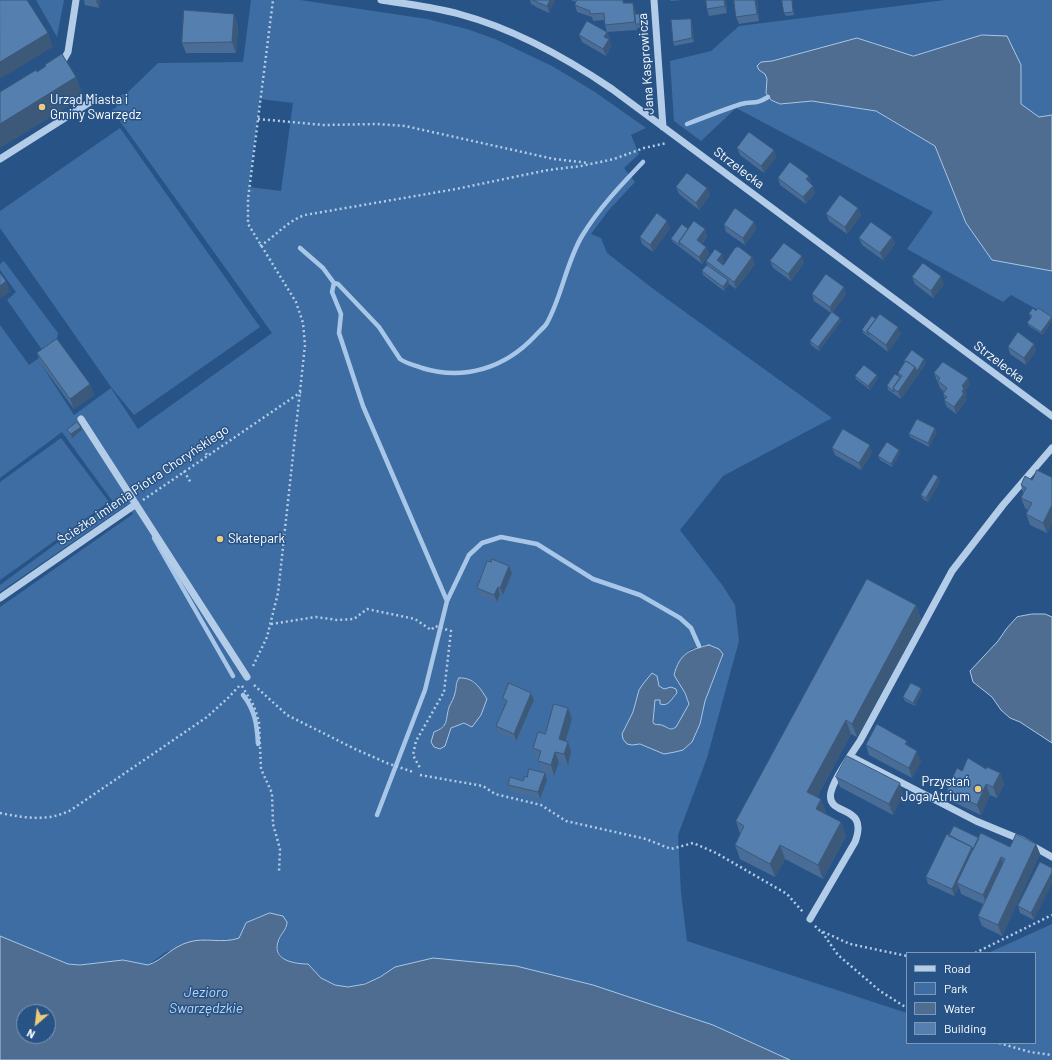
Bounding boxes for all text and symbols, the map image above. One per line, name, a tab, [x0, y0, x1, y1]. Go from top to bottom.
street label: Jana Kasprowicza	[635, 13, 657, 115]
place label: Urząd Miasta i Gminy Swarzędz	[50, 92, 141, 123]
marker: Urząd Miasta i Gminy Swarzędz	[37, 102, 47, 112]
street label: Strzelecka	[711, 144, 767, 192]
street label: Strzelecka	[971, 338, 1027, 386]
street label: Ścieżka imienia Piotra Choryńskiego	[54, 422, 232, 548]
place label: Skatepark	[228, 531, 285, 547]
marker: Skatepark	[215, 534, 225, 544]
place label: Przystań Joga Atrium	[901, 774, 970, 805]
marker: Przystań Joga Atrium	[973, 784, 983, 794]
legend	[906, 952, 1036, 1044]
text: Road	[944, 961, 971, 975]
text: Park	[944, 981, 968, 995]
water label: Jezioro Swarzędzkie	[169, 984, 243, 1016]
text: Water	[944, 1001, 975, 1015]
north arrow	[16, 1004, 56, 1044]
text: Building	[944, 1021, 986, 1035]
text: N	[24, 1027, 37, 1042]

